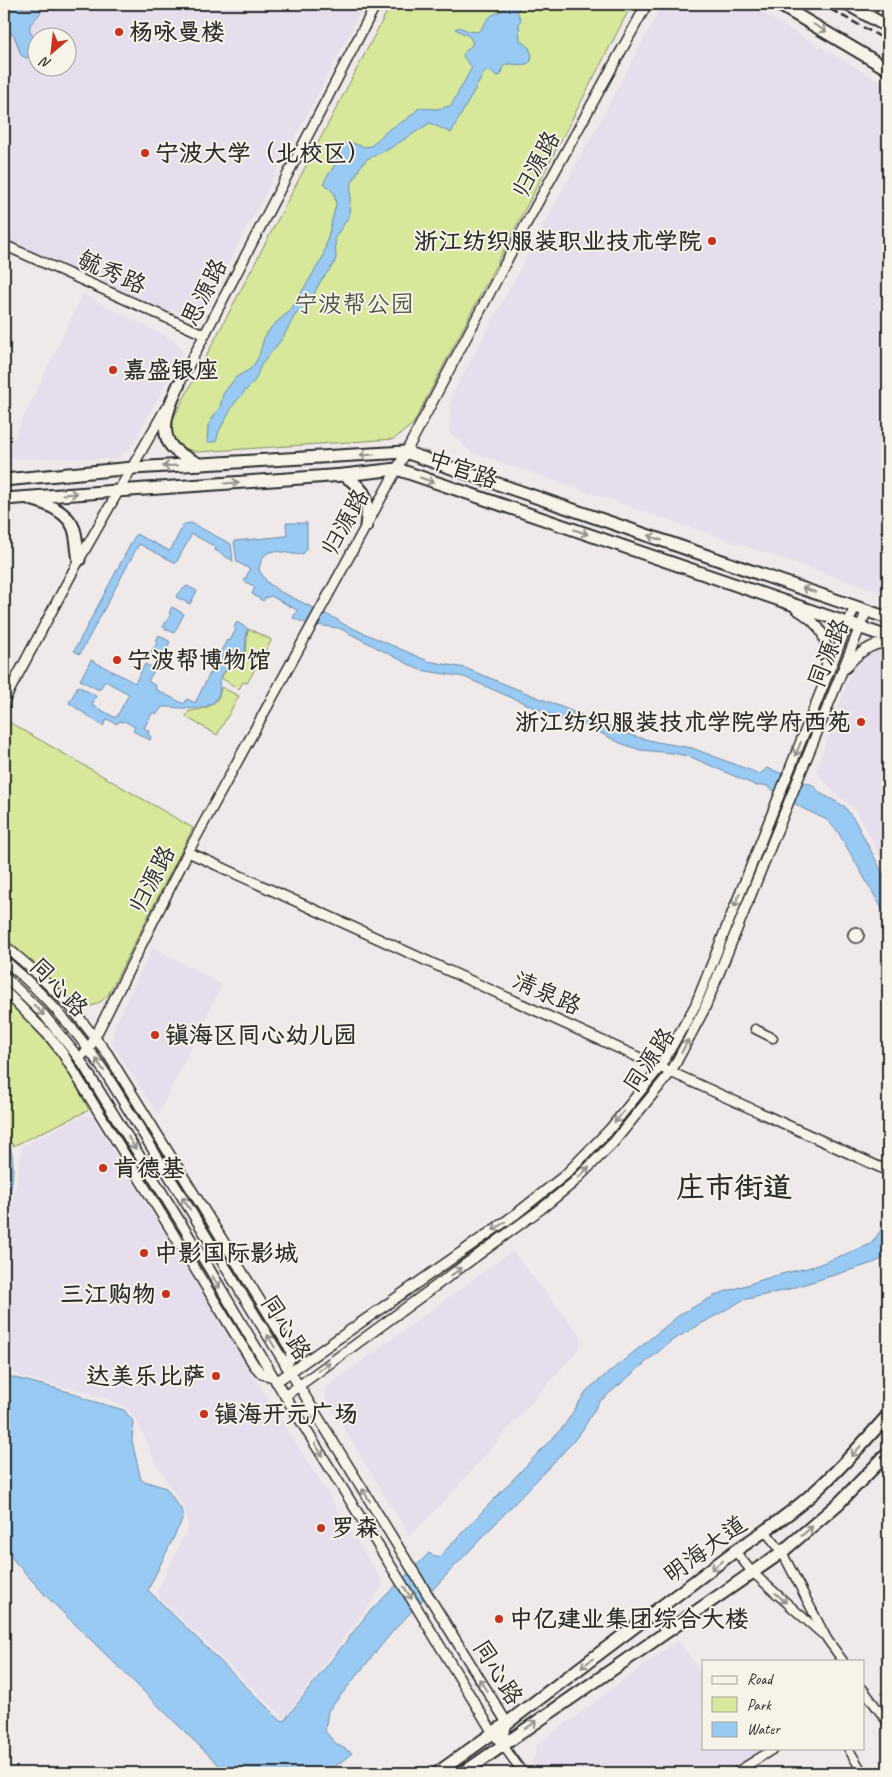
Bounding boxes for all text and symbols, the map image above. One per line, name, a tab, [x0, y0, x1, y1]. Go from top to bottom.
place label: 杨咏曼楼	[129, 17, 225, 47]
one-way arrow	[812, 24, 827, 34]
marker: 杨咏曼楼	[113, 26, 125, 38]
north arrow	[28, 28, 78, 78]
text: N	[36, 52, 54, 73]
street label: 归源路	[505, 125, 567, 203]
place label: 宁波大学（北校区）	[155, 138, 371, 168]
marker: 宁波大学（北校区）	[139, 147, 151, 159]
place label: 浙江纺织服装职业技术学院	[414, 226, 702, 256]
marker: 浙江纺织服装职业技术学院	[706, 235, 718, 247]
street label: 毓秀路	[73, 244, 151, 300]
street label: 思源路	[174, 253, 234, 331]
park label: 宁波帮公园	[294, 289, 414, 319]
place label: 嘉盛银座	[123, 355, 219, 385]
marker: 嘉盛银座	[107, 364, 119, 376]
street label: 中官路	[424, 443, 502, 495]
one-way arrow	[359, 450, 375, 459]
one-way arrow	[162, 462, 178, 471]
one-way arrow	[419, 476, 434, 485]
one-way arrow	[224, 479, 240, 488]
street label: 归源路	[314, 483, 376, 561]
one-way arrow	[62, 489, 78, 498]
one-way arrow	[572, 528, 588, 538]
one-way arrow	[648, 533, 664, 542]
one-way arrow	[802, 585, 817, 594]
street label: 同源路	[801, 614, 855, 692]
place label: 宁波帮博物馆	[127, 645, 271, 675]
marker: 宁波帮博物馆	[111, 654, 123, 666]
place label: 浙江纺织服装技术学院学府西苑	[515, 707, 851, 737]
marker: 浙江纺织服装技术学院学府西苑	[855, 716, 867, 728]
one-way arrow	[793, 741, 802, 756]
street label: 归源路	[122, 840, 182, 918]
one-way arrow	[732, 892, 741, 907]
street label: 同心路	[23, 951, 95, 1023]
street label: 清泉路	[508, 965, 586, 1021]
one-way arrow	[33, 1004, 45, 1016]
place label: 镇海区同心幼儿园	[165, 1020, 357, 1050]
street label: 同源路	[616, 1022, 682, 1098]
marker: 镇海区同心幼儿园	[149, 1029, 161, 1041]
one-way arrow	[681, 1039, 690, 1054]
one-way arrow	[95, 1058, 105, 1072]
one-way arrow	[613, 1111, 624, 1124]
one-way arrow	[127, 1135, 137, 1149]
place label: 肯德基	[113, 1153, 185, 1183]
marker: 肯德基	[97, 1162, 109, 1174]
one-way arrow	[578, 1166, 590, 1179]
district label: 庄市街道	[676, 1169, 792, 1206]
one-way arrow	[180, 1197, 190, 1211]
one-way arrow	[492, 1221, 506, 1231]
place label: 中影国际影城	[154, 1238, 298, 1268]
marker: 中影国际影城	[138, 1247, 150, 1259]
one-way arrow	[449, 1266, 462, 1277]
one-way arrow	[212, 1274, 222, 1288]
place label: 三江购物	[60, 1279, 156, 1309]
marker: 三江购物	[160, 1288, 172, 1300]
street label: 同心路	[254, 1289, 318, 1365]
one-way arrow	[265, 1335, 275, 1349]
place label: 达美乐比萨	[86, 1361, 206, 1391]
one-way arrow	[317, 1362, 331, 1372]
marker: 达美乐比萨	[210, 1370, 222, 1382]
place label: 镇海开元广场	[214, 1399, 358, 1429]
marker: 镇海开元广场	[198, 1408, 210, 1420]
one-way arrow	[314, 1443, 324, 1457]
one-way arrow	[850, 1445, 862, 1458]
one-way arrow	[360, 1488, 370, 1502]
street label: 明海大道	[657, 1509, 753, 1589]
place label: 罗森	[331, 1513, 379, 1543]
marker: 罗森	[315, 1522, 327, 1534]
one-way arrow	[800, 1525, 813, 1536]
one-way arrow	[710, 1560, 724, 1570]
one-way arrow	[403, 1585, 413, 1599]
one-way arrow	[775, 1593, 788, 1604]
place label: 中亿建业集团综合大楼	[509, 1604, 749, 1634]
marker: 中亿建业集团综合大楼	[493, 1613, 505, 1625]
street label: 同心路	[466, 1634, 530, 1710]
one-way arrow	[581, 1657, 594, 1668]
legend	[702, 1660, 864, 1750]
text: Road	[747, 1670, 774, 1689]
one-way arrow	[478, 1679, 488, 1693]
text: Park	[747, 1696, 772, 1715]
one-way arrow	[524, 1720, 538, 1730]
text: Water	[747, 1720, 781, 1739]

